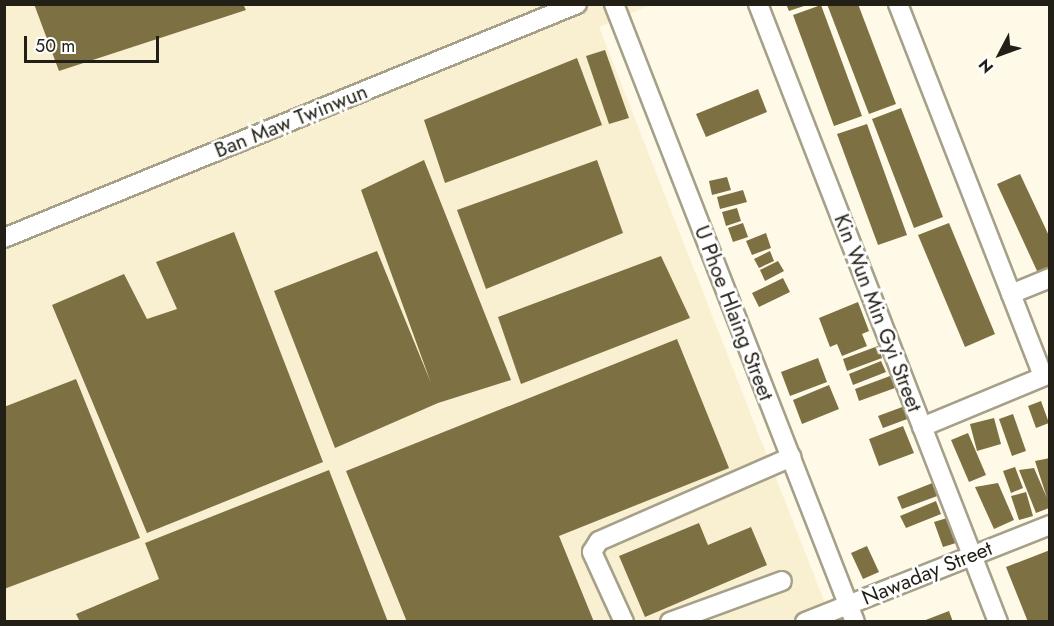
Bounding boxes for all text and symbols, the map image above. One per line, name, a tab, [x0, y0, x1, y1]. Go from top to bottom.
scale bar	[27, 24, 162, 62]
north arrow	[970, 24, 1030, 84]
text: 50 m	[35, 33, 75, 59]
text: N	[973, 54, 999, 78]
street label: Ban Maw Twinwun	[211, 79, 371, 163]
street label: Kin Wun Min Gyi Street	[829, 211, 927, 415]
street label: U Phoe Hlaing Street	[689, 222, 779, 404]
street label: Nawaday Street	[858, 535, 996, 611]

